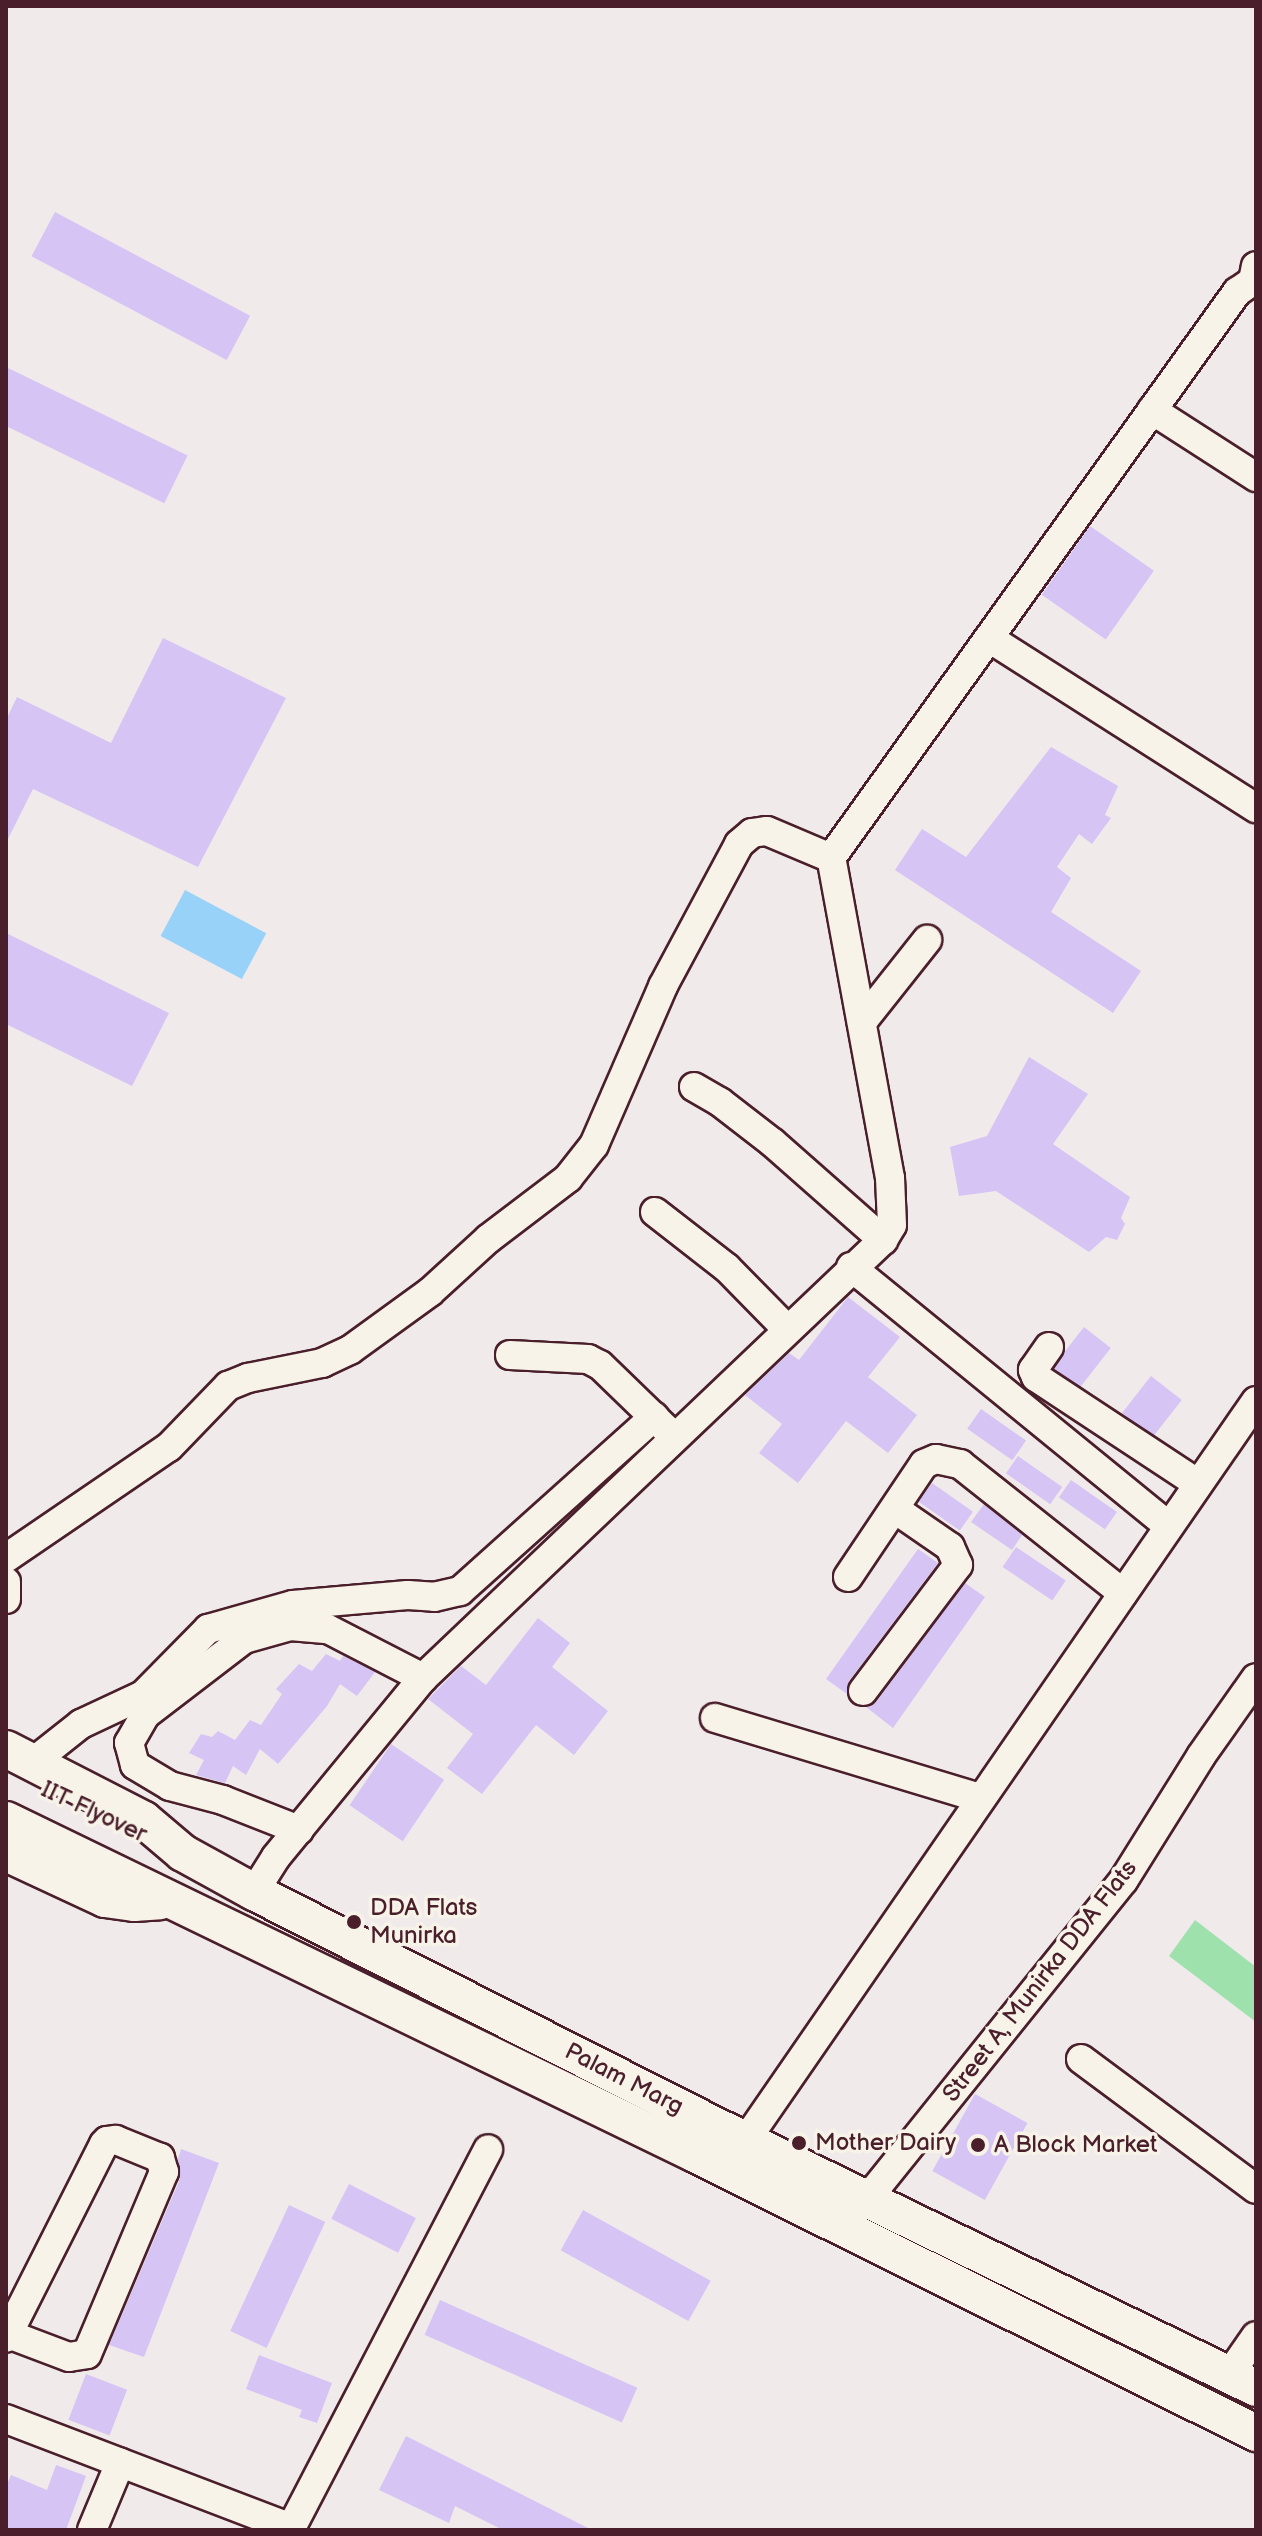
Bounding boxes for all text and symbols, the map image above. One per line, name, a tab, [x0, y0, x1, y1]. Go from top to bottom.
street label: IIT Flyover	[37, 1775, 151, 1849]
street label: Street A, Munirka DDA Flats	[937, 1854, 1143, 2108]
place label: DDA Flats Munirka	[370, 1894, 477, 1950]
marker: DDA Flats Munirka	[345, 1913, 363, 1931]
street label: Palam Marg	[560, 2037, 688, 2121]
place label: Mother Dairy	[815, 2129, 956, 2157]
place label: A Block Market	[994, 2131, 1157, 2159]
marker: Mother Dairy	[790, 2134, 808, 2152]
marker: A Block Market	[969, 2136, 987, 2154]

